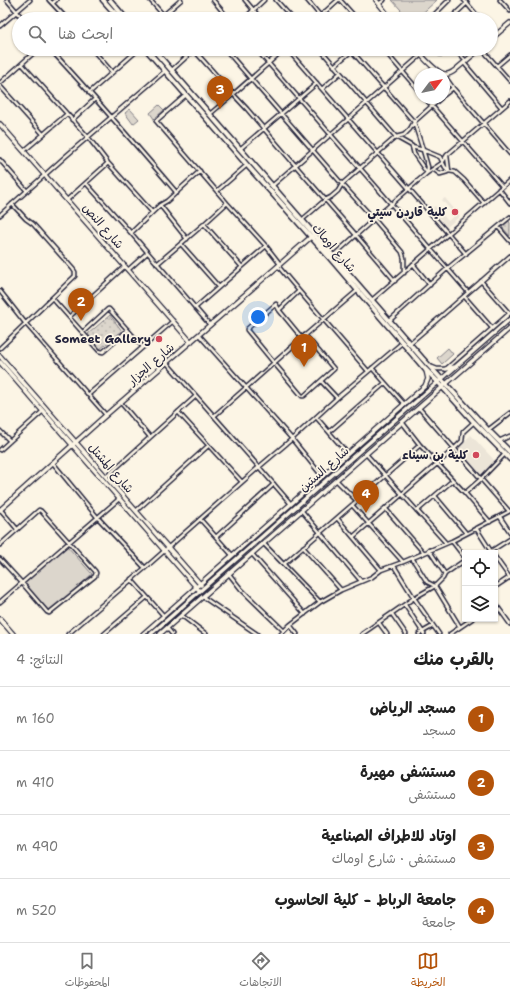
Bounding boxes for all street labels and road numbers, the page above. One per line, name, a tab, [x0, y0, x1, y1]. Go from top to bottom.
street label: شارع النص	[78, 200, 127, 253]
street label: شارع اوماك	[308, 220, 359, 276]
street label: شارع الجزار	[124, 339, 178, 390]
street label: شارع المشتل	[84, 440, 137, 497]
street label: شارع الستين	[296, 443, 353, 496]

